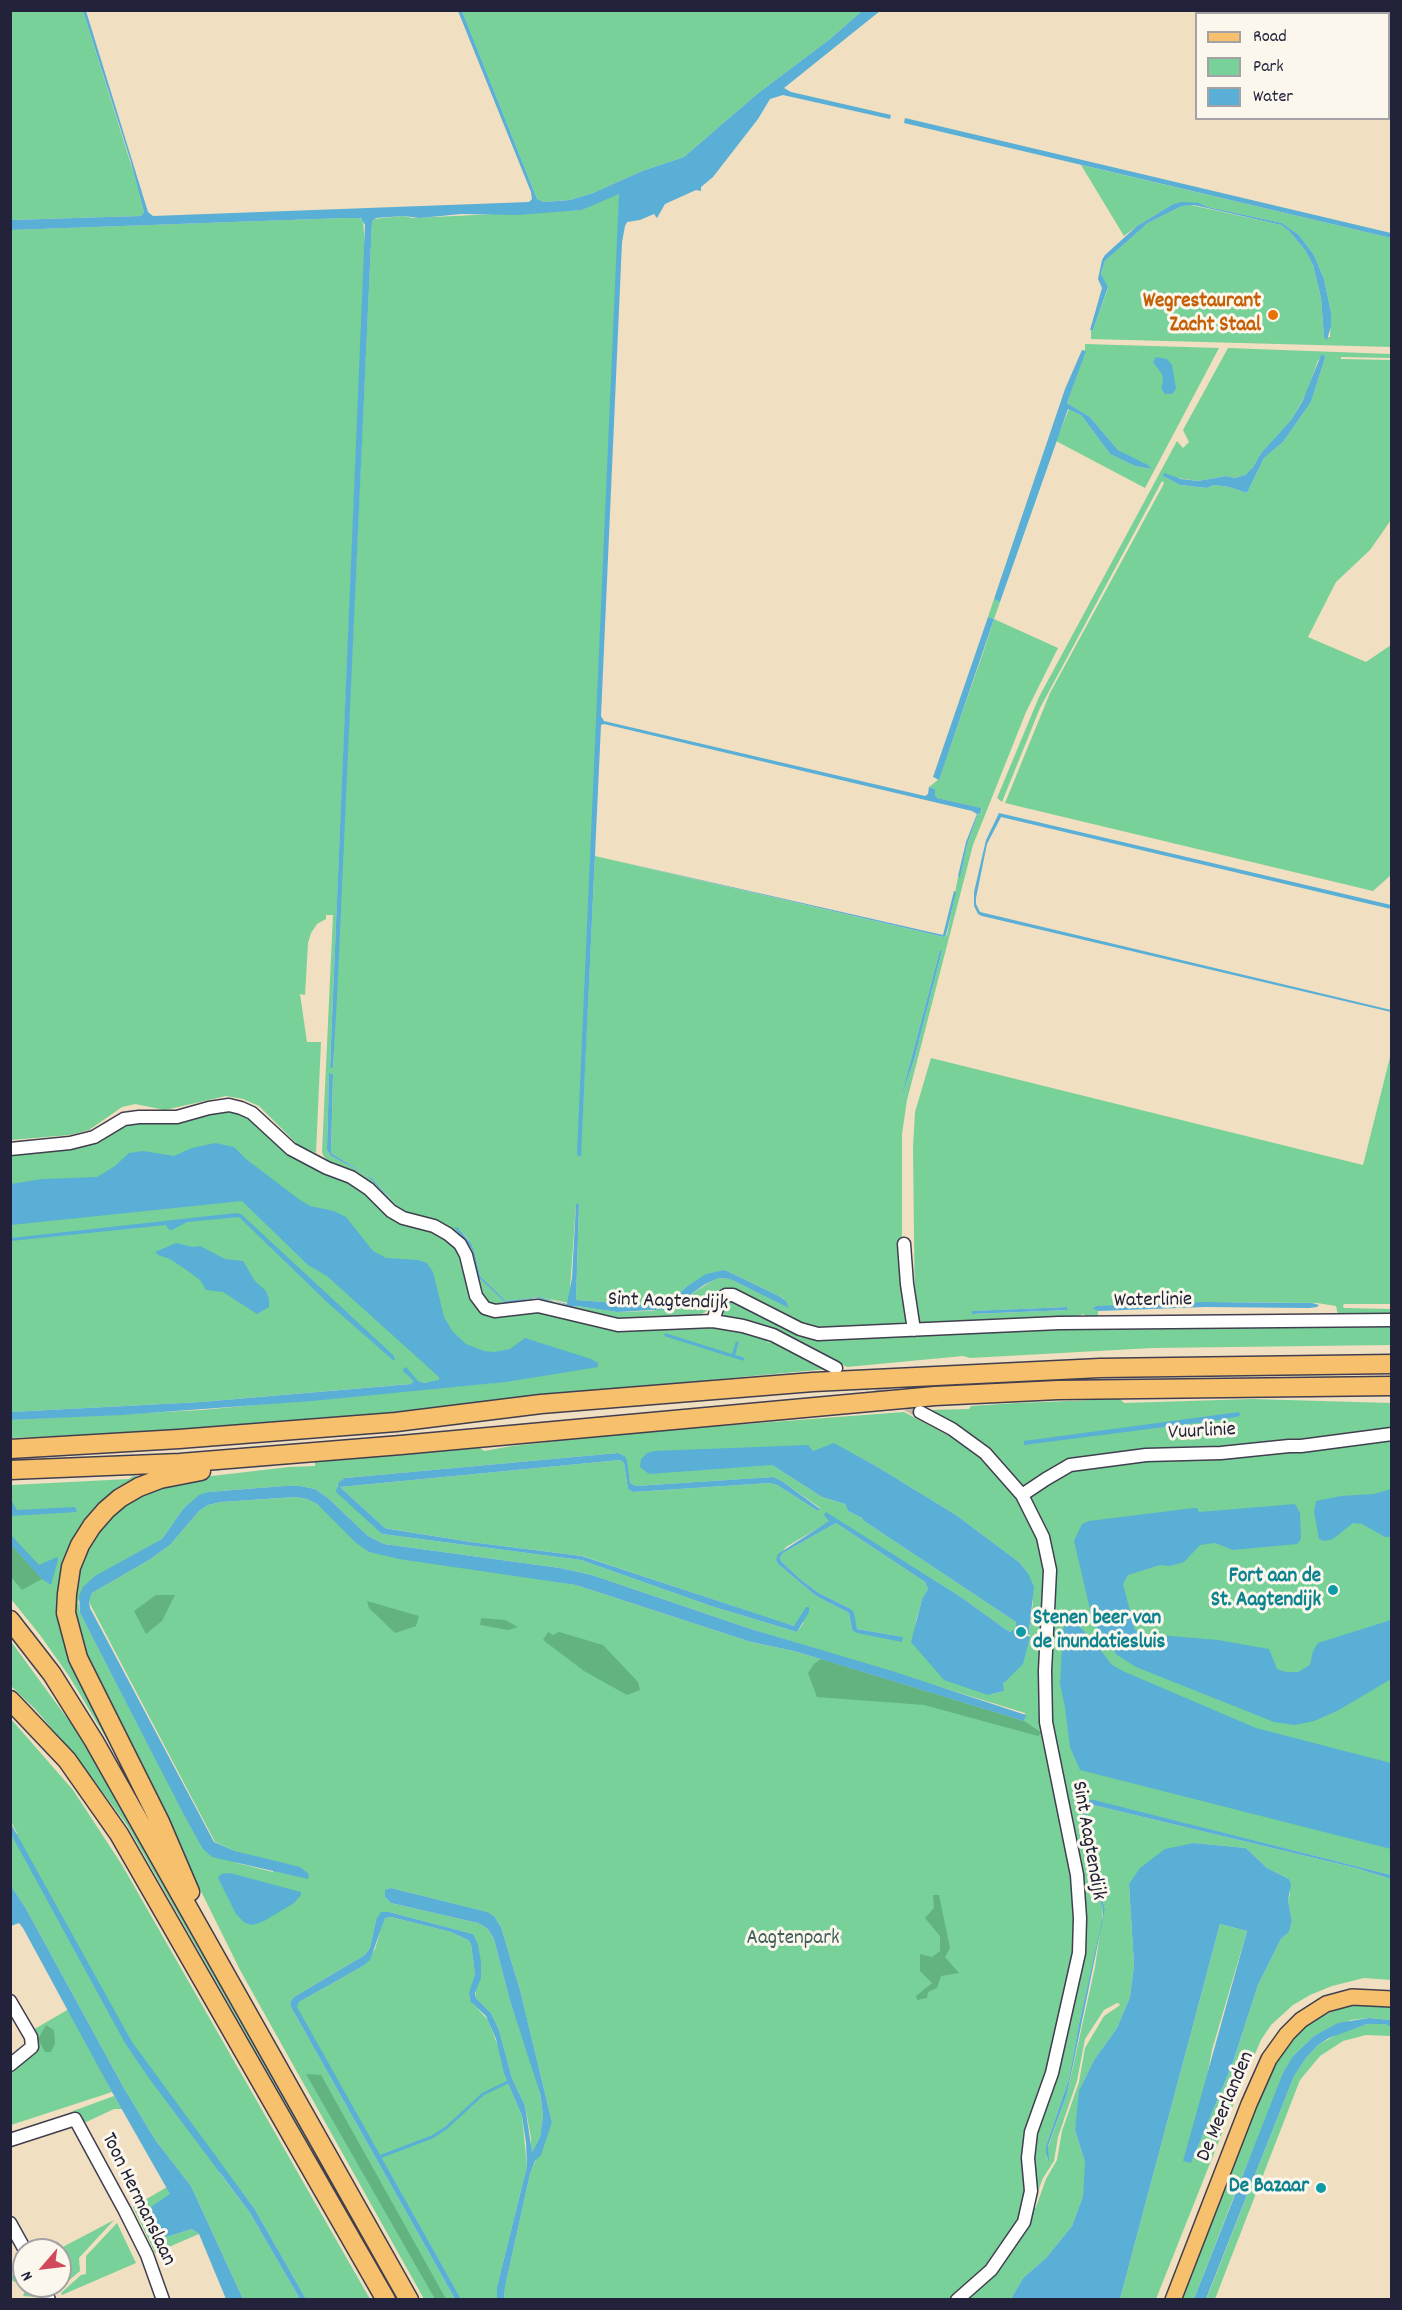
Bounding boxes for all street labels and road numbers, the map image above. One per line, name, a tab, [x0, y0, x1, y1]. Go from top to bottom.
street label: Sint Aagtendijk	[607, 1288, 729, 1318]
street label: Waterlinie	[1114, 1289, 1192, 1315]
street label: Vuurlinie	[1168, 1419, 1236, 1447]
street label: Sint Aagtendijk	[1064, 1780, 1110, 1902]
street label: De Meerlanden	[1193, 2048, 1261, 2166]
street label: Toon Hermanslaan	[94, 2129, 180, 2271]

